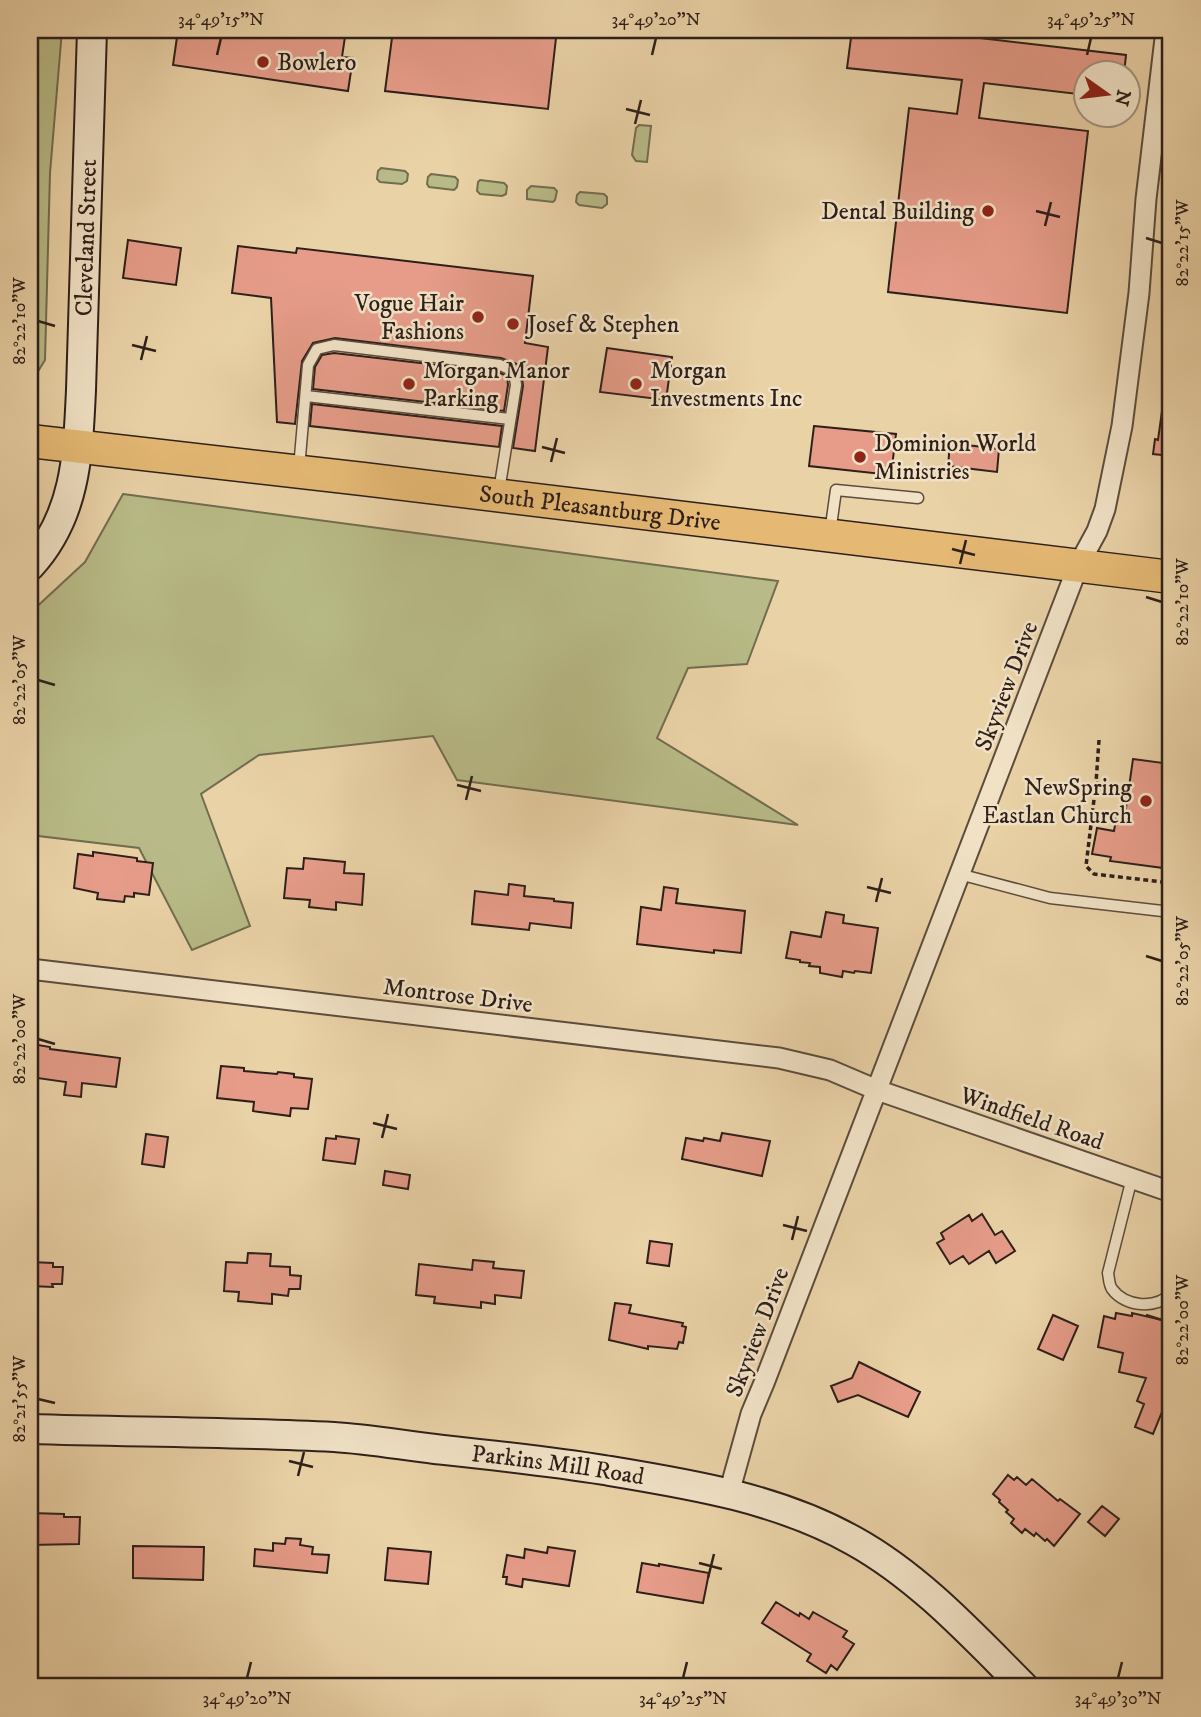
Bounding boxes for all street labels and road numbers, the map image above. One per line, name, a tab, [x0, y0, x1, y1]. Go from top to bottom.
street label: Cleveland Street	[69, 158, 104, 317]
street label: South Pleasantburg Drive	[478, 479, 722, 538]
street label: Skyview Drive	[968, 617, 1045, 755]
street label: Montrose Drive	[381, 972, 534, 1020]
street label: Windfield Road	[955, 1080, 1108, 1158]
street label: Skyview Drive	[719, 1263, 796, 1401]
street label: Parkins Mill Road	[470, 1439, 647, 1492]

